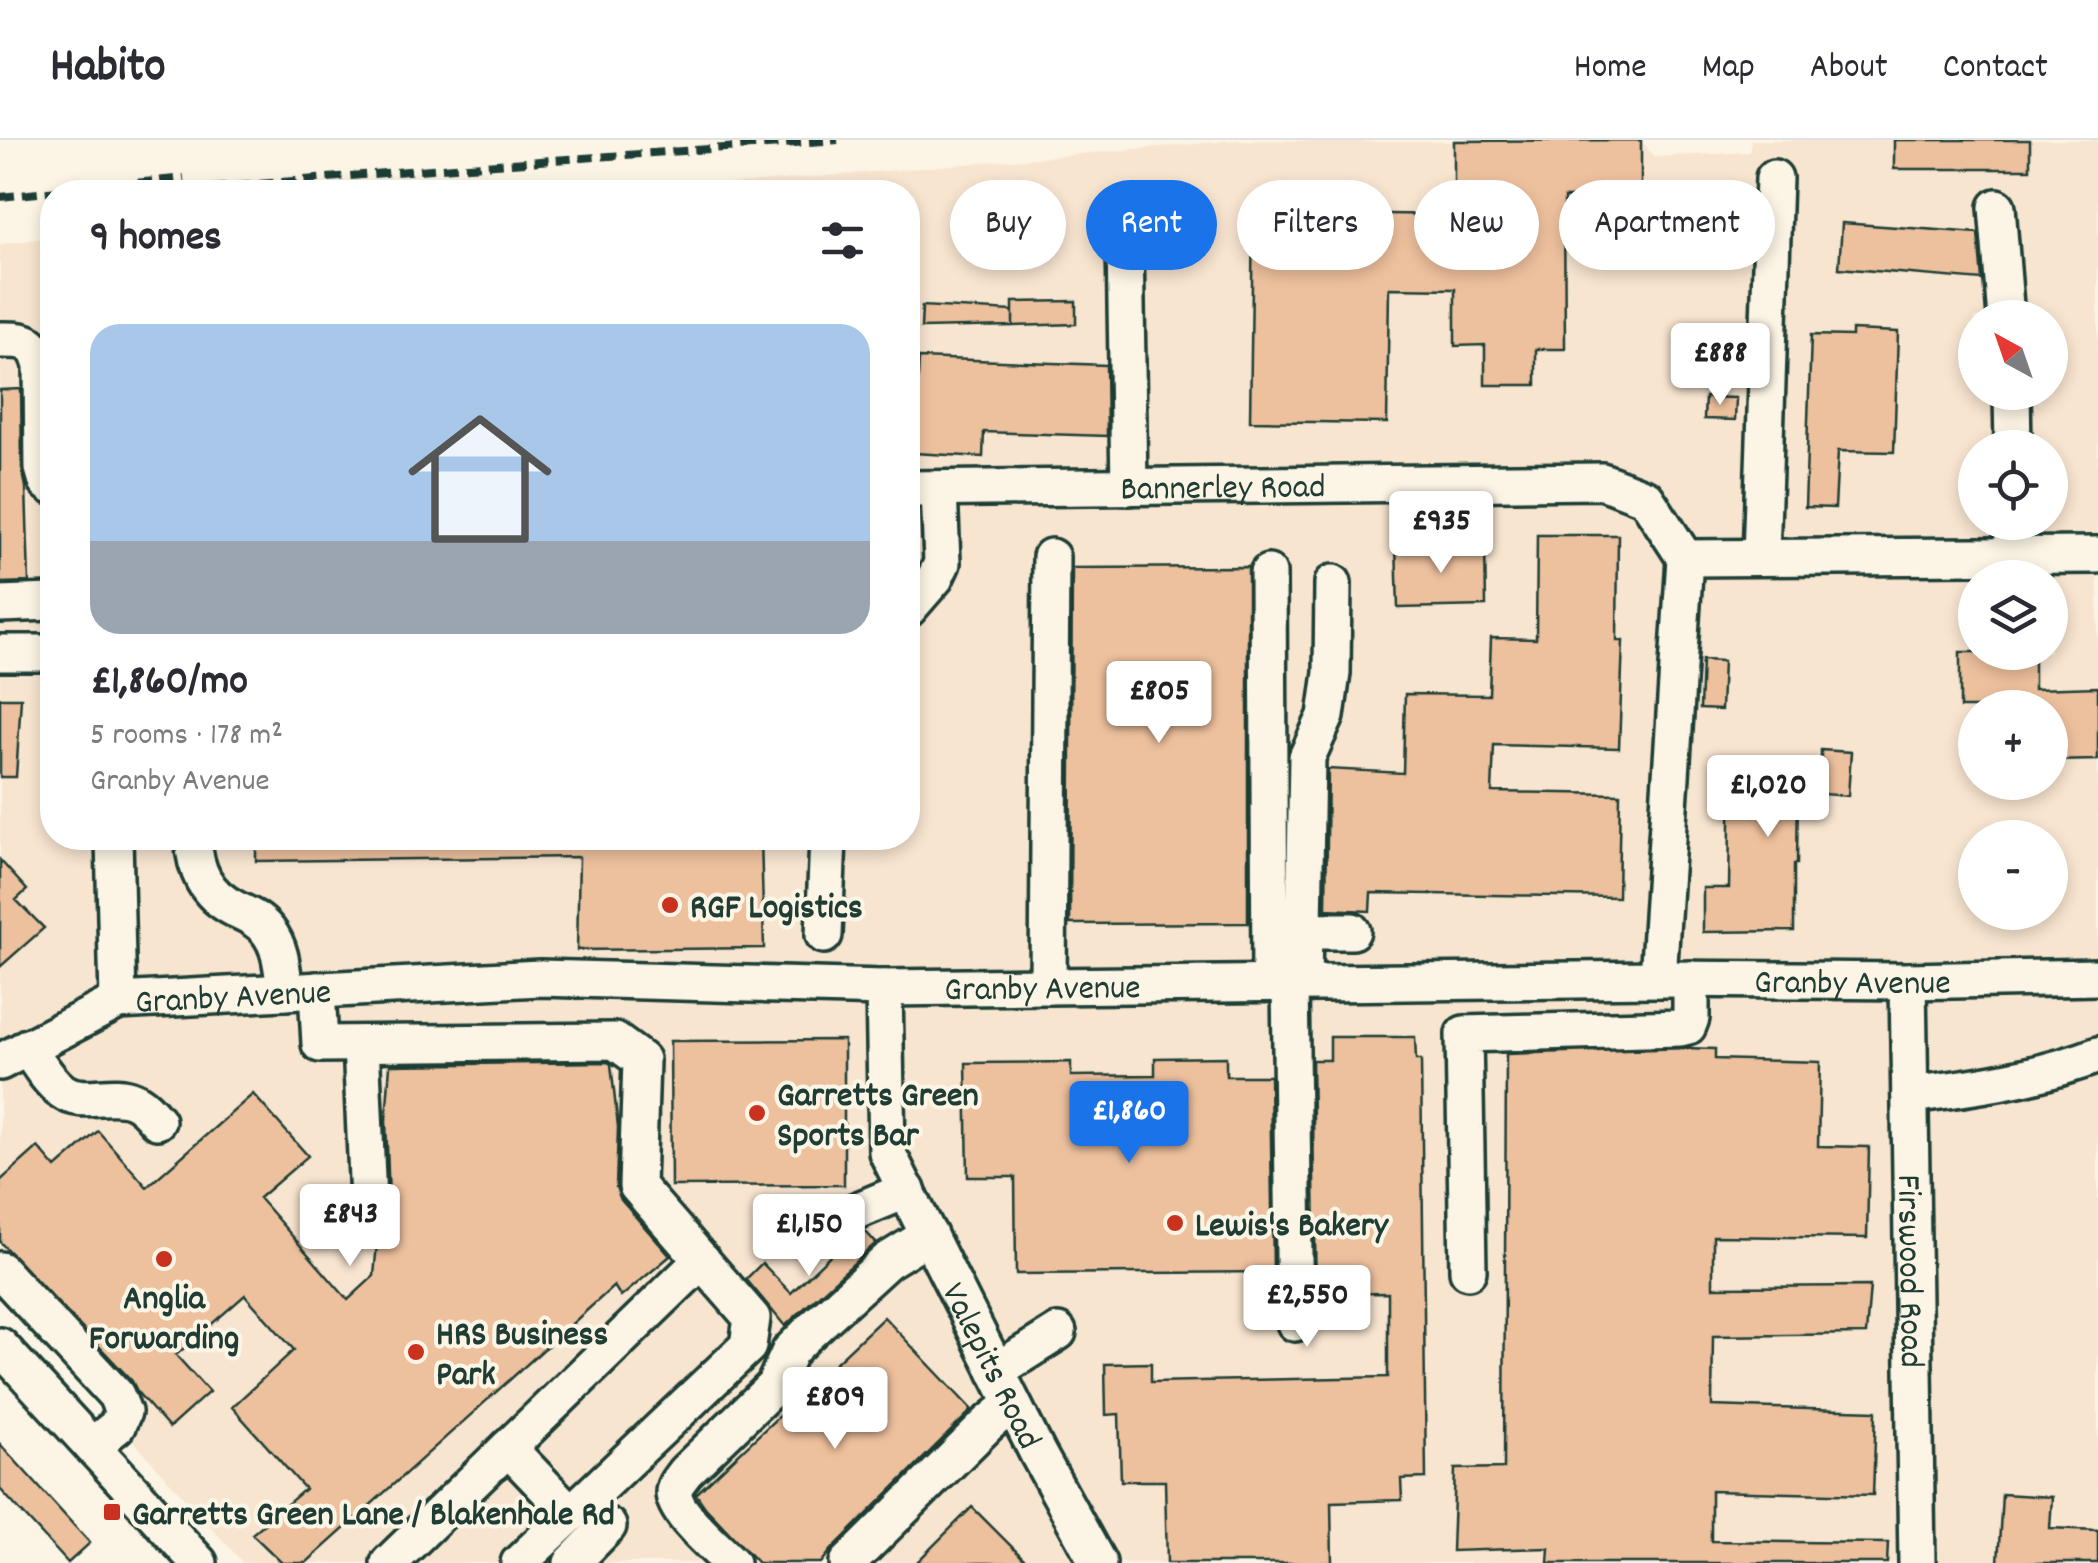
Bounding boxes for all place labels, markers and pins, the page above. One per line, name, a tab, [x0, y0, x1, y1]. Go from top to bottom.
pin: £888	[1661, 323, 1779, 408]
pin: £935	[1382, 491, 1500, 576]
pin: £805	[1100, 661, 1218, 746]
pin: £1,020	[1687, 755, 1849, 840]
place label: RGF Logistics	[690, 885, 863, 935]
marker: RGF Logistics	[659, 894, 681, 916]
place label: Garretts Green Sports Bar	[777, 1073, 979, 1163]
pin: £1,860	[1048, 1081, 1210, 1166]
marker: Garretts Green Sports Bar	[746, 1102, 768, 1124]
pin: £843	[291, 1184, 409, 1269]
pin: £1,150	[728, 1194, 890, 1279]
place label: Lewis's Bakery	[1195, 1203, 1390, 1253]
marker: Lewis's Bakery	[1164, 1212, 1186, 1234]
marker: Anglia Forwarding	[153, 1248, 175, 1270]
pin: £2,550	[1226, 1265, 1388, 1350]
place label: Anglia Forwarding	[89, 1276, 239, 1366]
place label: HRS Business Park	[436, 1312, 608, 1402]
marker: HRS Business Park	[405, 1341, 427, 1363]
pin: £809	[776, 1367, 894, 1452]
place label: Garretts Green Lane / Blakenhale Rd	[132, 1492, 615, 1542]
marker: Garretts Green Lane / Blakenhale Rd	[101, 1501, 123, 1523]

